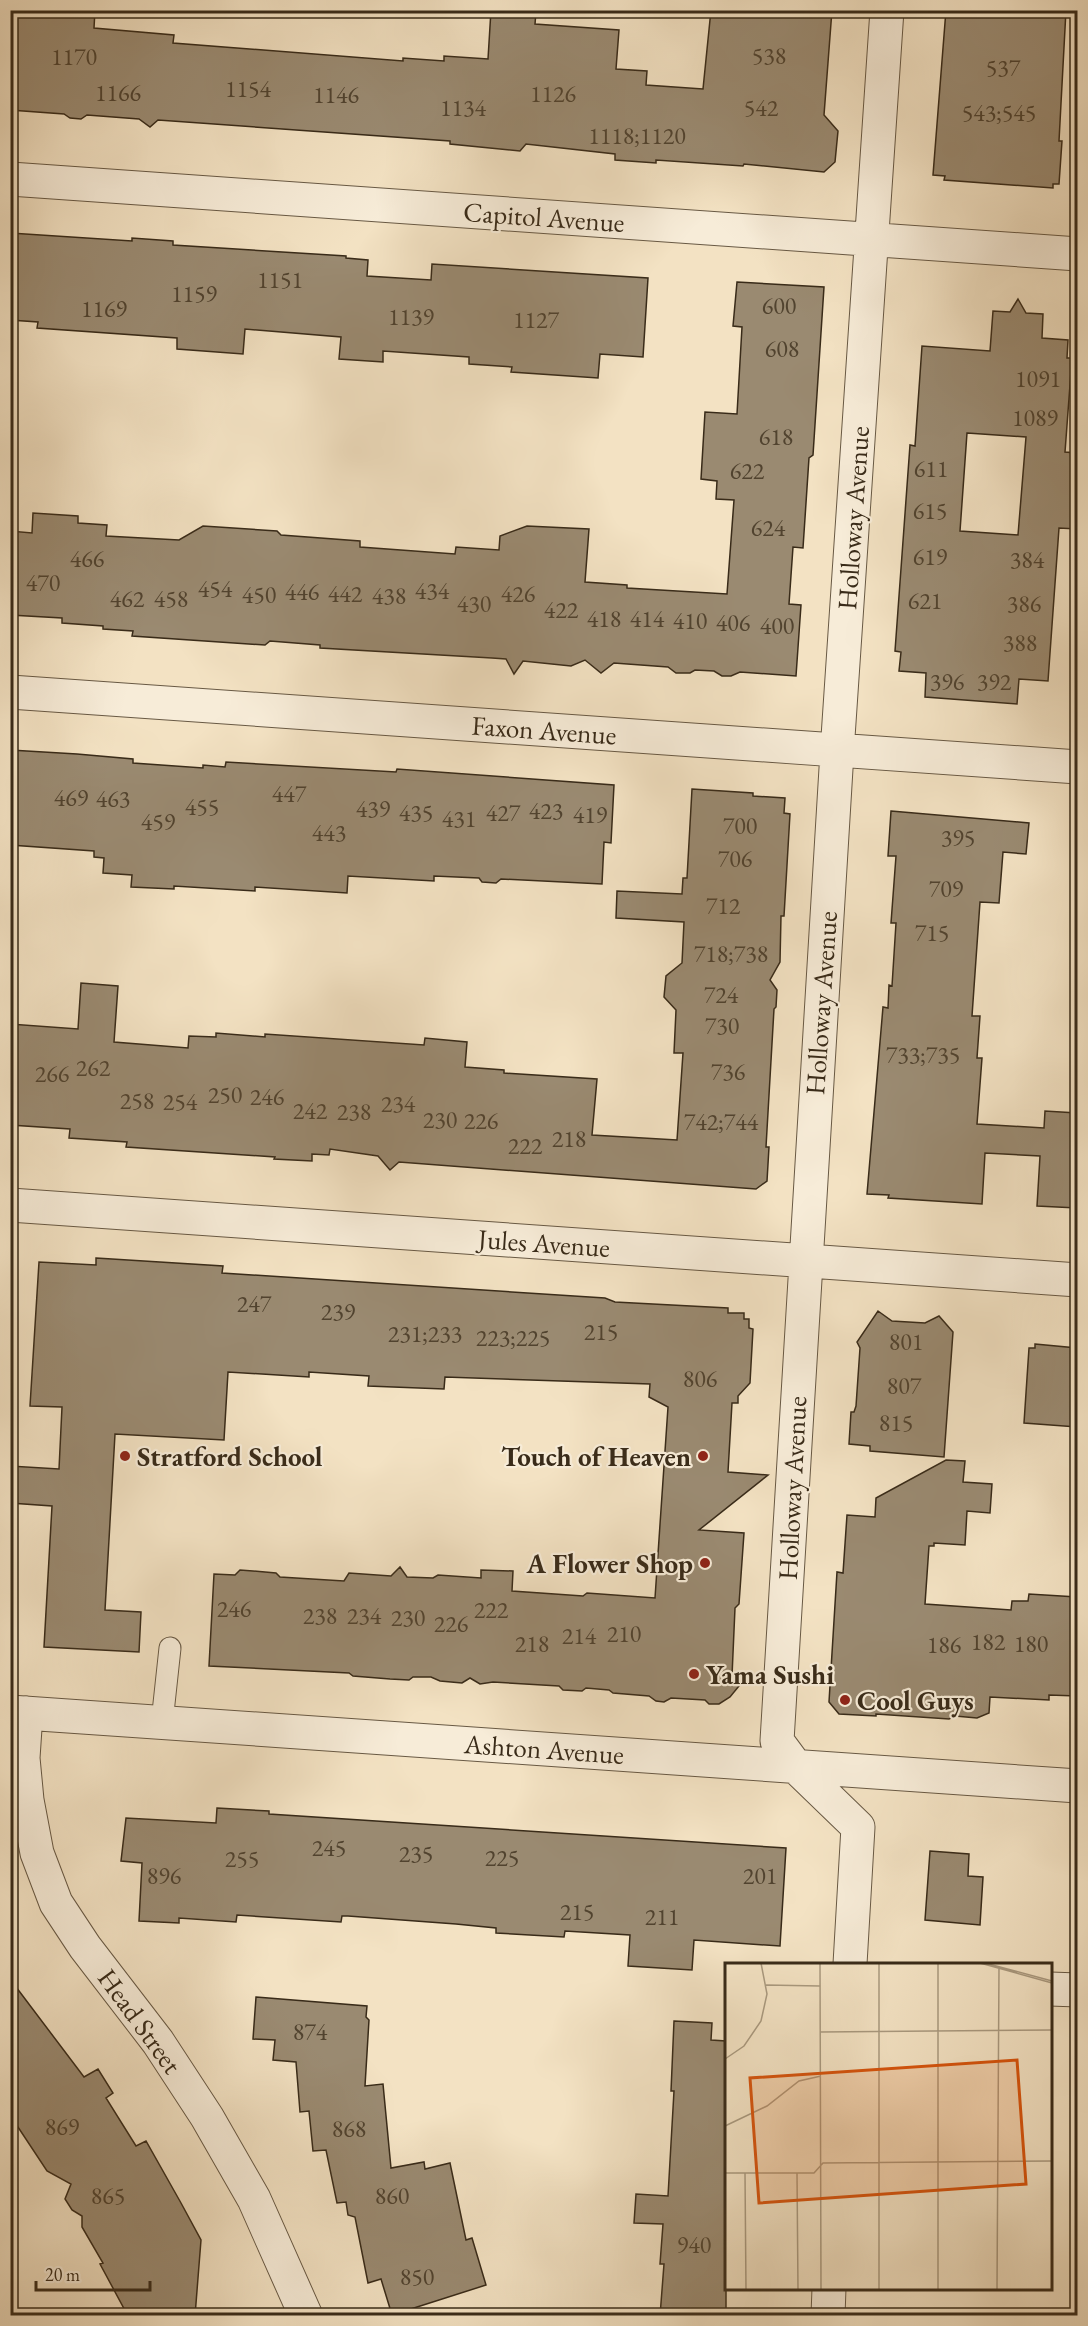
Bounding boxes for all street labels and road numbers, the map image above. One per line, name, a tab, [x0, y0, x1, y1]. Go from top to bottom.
street label: Capitol Avenue	[462, 194, 626, 240]
street label: Holloway Avenue	[829, 425, 877, 611]
street label: Faxon Avenue	[470, 707, 618, 753]
street label: Holloway Avenue	[797, 910, 845, 1096]
street label: Jules Avenue	[475, 1221, 611, 1265]
street label: Holloway Avenue	[770, 1395, 814, 1581]
street label: Ashton Avenue	[462, 1726, 625, 1772]
street label: Head Street	[90, 1962, 190, 2081]

